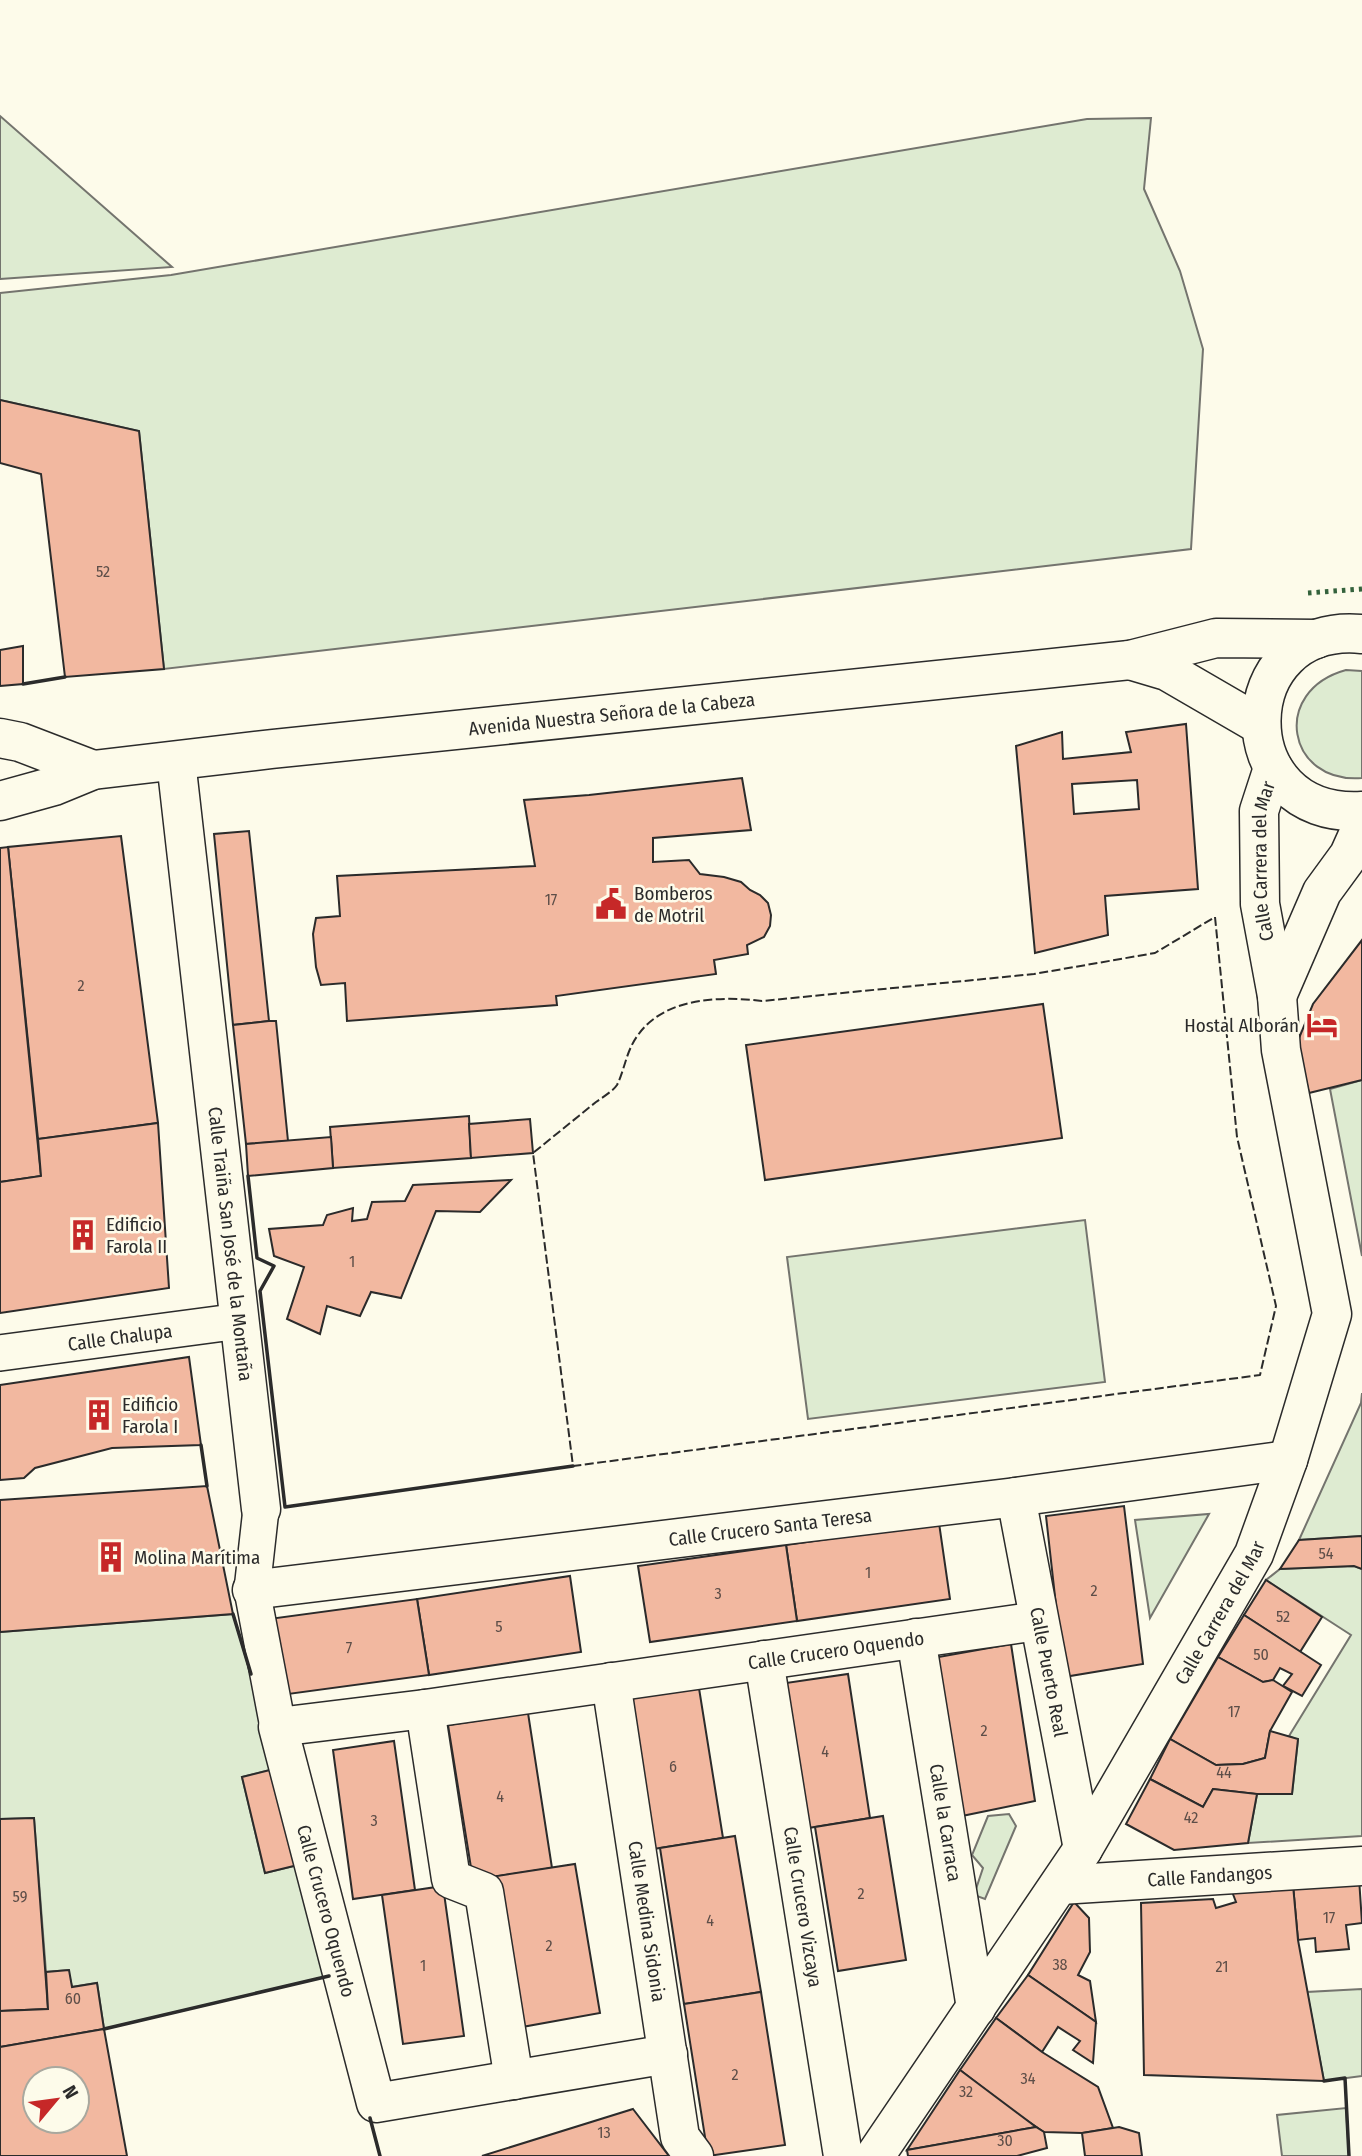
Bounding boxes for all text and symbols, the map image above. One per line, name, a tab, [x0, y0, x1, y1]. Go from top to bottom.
house number: 52	[96, 562, 110, 581]
street label: Avenida Nuestra Señora de la Cabeza	[467, 687, 756, 740]
street label: Calle Carrera del Mar	[1247, 778, 1280, 943]
place label: Bomberos de Motril	[634, 882, 713, 927]
public building icon: Bomberos de Motril	[594, 887, 628, 921]
house number: 17	[545, 890, 558, 909]
house number: 2	[77, 976, 85, 995]
hotel icon: Hostal Alborán	[1305, 1008, 1339, 1042]
place label: Hostal Alborán	[1184, 1014, 1299, 1037]
street label: Calle Traiña San José de la Montaña	[204, 1105, 258, 1382]
place label: Edificio Farola II	[106, 1213, 167, 1258]
building icon: Edificio Farola II	[66, 1218, 100, 1252]
house number: 1	[349, 1252, 355, 1271]
street label: Calle Chalupa	[66, 1319, 174, 1355]
place label: Edificio Farola I	[122, 1393, 178, 1438]
building icon: Edificio Farola I	[82, 1398, 116, 1432]
street label: Calle Crucero Santa Teresa	[667, 1503, 873, 1551]
street label: Calle Carrera del Mar	[1169, 1537, 1269, 1688]
building icon: Molina Marítima	[94, 1540, 128, 1574]
house number: 54	[1318, 1544, 1334, 1563]
place label: Molina Marítima	[134, 1546, 260, 1569]
house number: 1	[865, 1563, 871, 1582]
house number: 2	[1090, 1581, 1098, 1600]
house number: 3	[714, 1584, 722, 1603]
street label: Calle Puerto Real	[1026, 1605, 1073, 1739]
house number: 52	[1276, 1607, 1290, 1626]
house number: 5	[495, 1617, 503, 1636]
street label: Calle Crucero Oquendo	[746, 1626, 926, 1674]
house number: 7	[346, 1638, 353, 1657]
house number: 50	[1253, 1645, 1269, 1664]
house number: 17	[1228, 1702, 1241, 1721]
house number: 2	[980, 1721, 988, 1740]
house number: 4	[821, 1742, 829, 1761]
house number: 6	[669, 1757, 677, 1776]
street label: Calle la Carraca	[925, 1762, 967, 1883]
house number: 44	[1216, 1763, 1232, 1782]
house number: 4	[496, 1787, 504, 1806]
house number: 42	[1184, 1808, 1198, 1827]
house number: 3	[370, 1811, 378, 1830]
street label: Calle Crucero Oquendo	[292, 1822, 360, 2000]
street label: Calle Crucero Vizcaya	[779, 1825, 827, 1989]
street label: Calle Medina Sidonia	[624, 1839, 671, 2003]
street label: Calle Fandangos	[1147, 1860, 1273, 1891]
house number: 2	[857, 1884, 865, 1903]
house number: 59	[13, 1887, 28, 1906]
house number: 17	[1323, 1908, 1336, 1927]
house number: 4	[706, 1911, 714, 1930]
house number: 2	[545, 1936, 553, 1955]
house number: 38	[1052, 1955, 1068, 1974]
house number: 1	[420, 1956, 426, 1975]
house number: 21	[1216, 1957, 1228, 1976]
house number: 60	[65, 1989, 81, 2008]
north arrow	[21, 2065, 91, 2135]
house number: 2	[731, 2065, 739, 2084]
house number: 34	[1021, 2069, 1036, 2088]
text: N	[58, 2081, 83, 2103]
house number: 32	[959, 2082, 973, 2101]
house number: 13	[597, 2123, 611, 2142]
house number: 30	[997, 2131, 1013, 2150]

